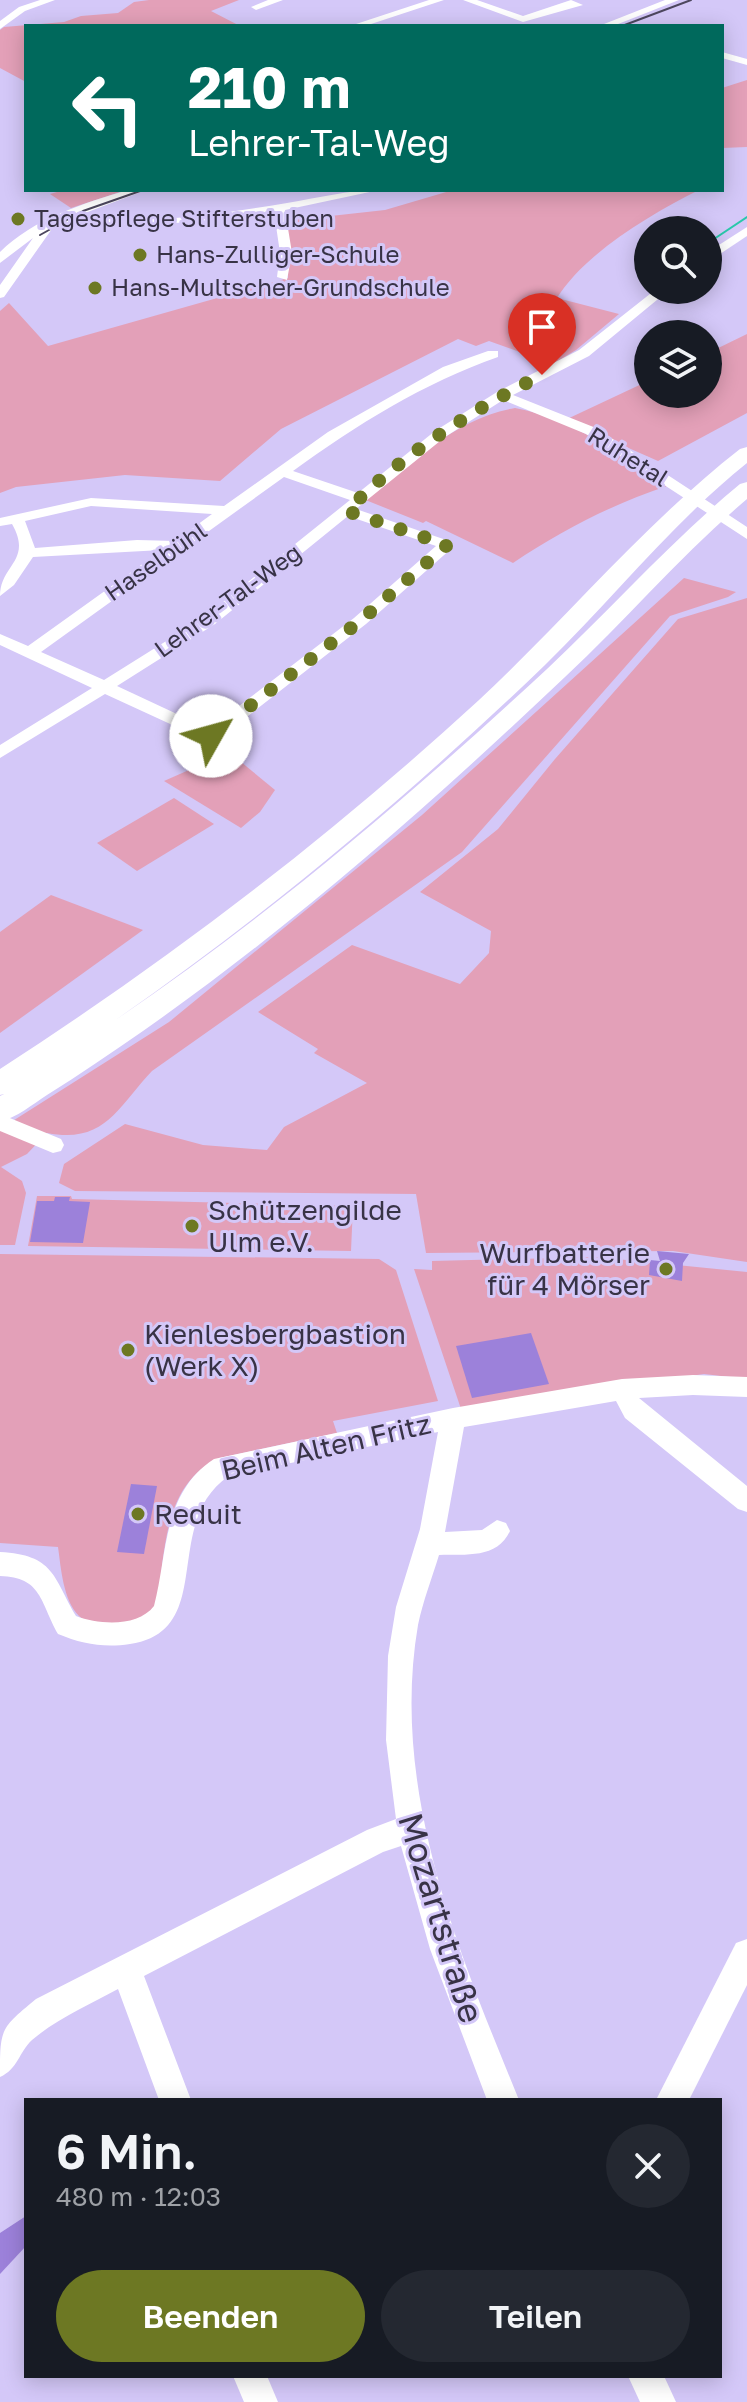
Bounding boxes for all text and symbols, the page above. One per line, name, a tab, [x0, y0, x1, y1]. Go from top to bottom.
text: 210 m	[188, 53, 350, 120]
icon: left	[56, 56, 160, 160]
text: Lehrer-Tal-Weg	[188, 121, 450, 164]
place label: Tagespflege Stifterstuben	[34, 203, 334, 232]
marker: Tagespflege Stifterstuben	[9, 210, 27, 228]
map controls	[634, 216, 722, 408]
button: search	[634, 216, 722, 304]
place label: Hans-Zulliger-Schule	[156, 239, 399, 268]
marker: Hans-Zulliger-Schule	[131, 246, 149, 264]
place label: Hans-Multscher-Grundschule	[111, 272, 450, 301]
marker: Hans-Multscher-Grundschule	[86, 279, 104, 297]
pin	[508, 293, 576, 375]
icon: arrive	[520, 305, 564, 349]
button: layers	[634, 320, 722, 408]
street label: Ruhetal	[583, 420, 675, 492]
street label: Haselbühl	[99, 515, 212, 606]
street label: Lehrer-Tal-Weg	[148, 537, 306, 663]
position arrow	[169, 694, 253, 778]
place label: Schützengilde Ulm e.V.	[208, 1193, 402, 1258]
marker: Schützengilde Ulm e.V.	[183, 1217, 201, 1235]
place label: Wurfbatterie für 4 Mörser	[479, 1236, 650, 1301]
marker: Wurfbatterie für 4 Mörser	[657, 1260, 675, 1278]
place label: Kienlesbergbastion (Werk X)	[144, 1317, 406, 1382]
marker: Kienlesbergbastion (Werk X)	[119, 1341, 137, 1359]
street label: Beim Alten Fritz	[218, 1406, 434, 1487]
place label: Reduit	[154, 1497, 242, 1530]
marker: Reduit	[129, 1505, 147, 1523]
street label: Mozartstraße	[391, 1808, 493, 2027]
text: 6 Min.	[56, 2122, 197, 2180]
button: close	[606, 2124, 690, 2208]
text: 480 m · 12:03	[56, 2181, 221, 2212]
button: Beenden	[56, 2270, 365, 2362]
button: Teilen	[381, 2270, 690, 2362]

